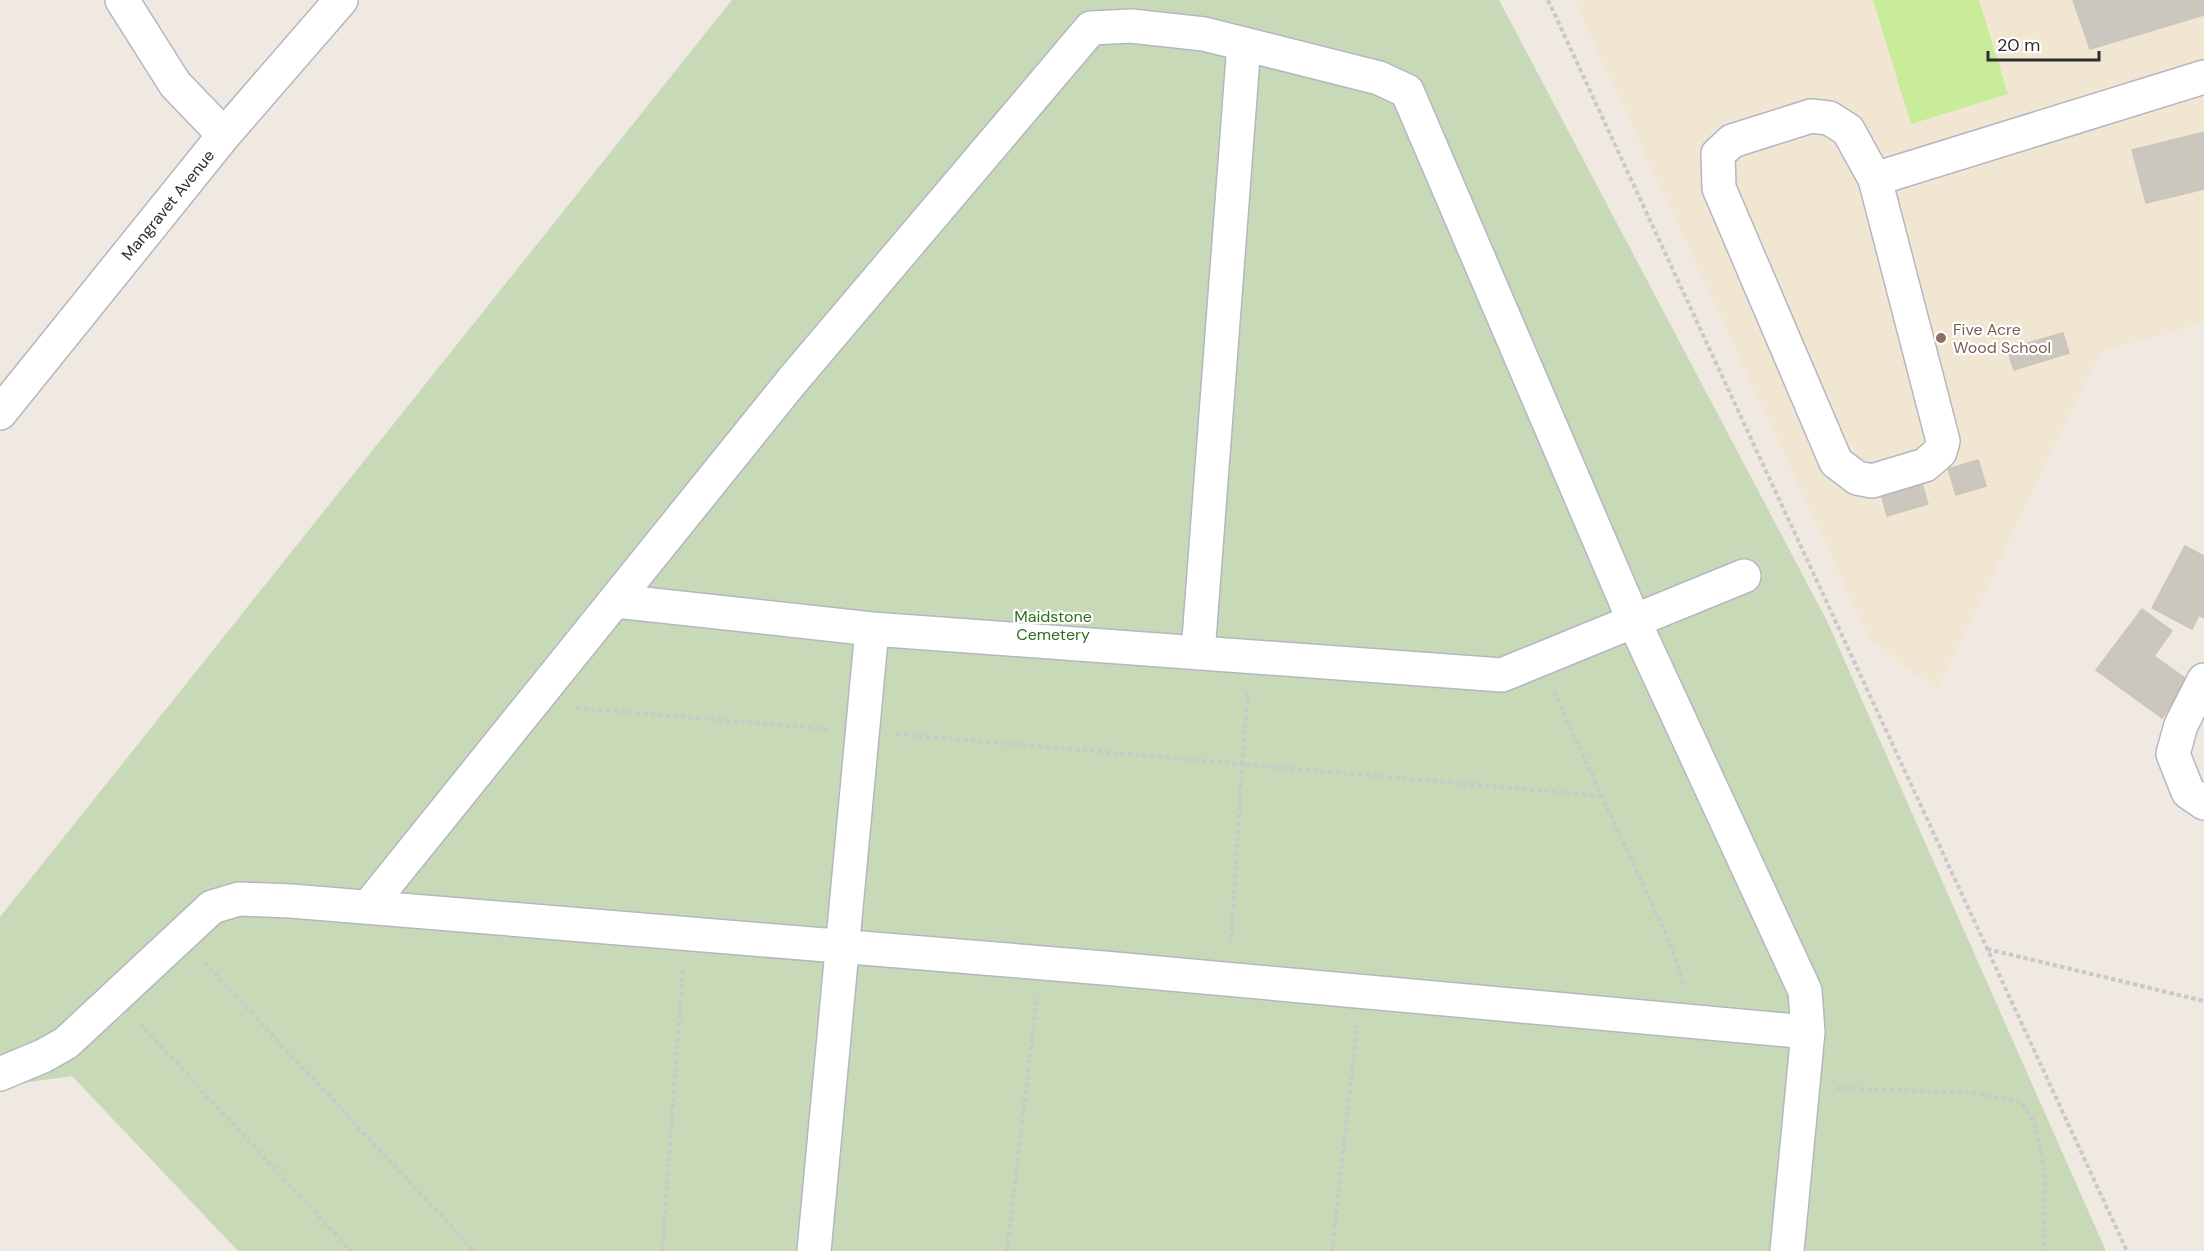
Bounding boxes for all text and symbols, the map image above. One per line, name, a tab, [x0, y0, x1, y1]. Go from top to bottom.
scale bar	[1988, 24, 2099, 62]
text: 20 m	[1997, 33, 2040, 57]
street label: Mangravet Avenue	[117, 145, 219, 265]
place label: Five Acre Wood School	[1953, 319, 2051, 358]
marker: Five Acre Wood School	[1934, 331, 1948, 345]
park label: Maidstone Cemetery	[1014, 606, 1092, 645]

